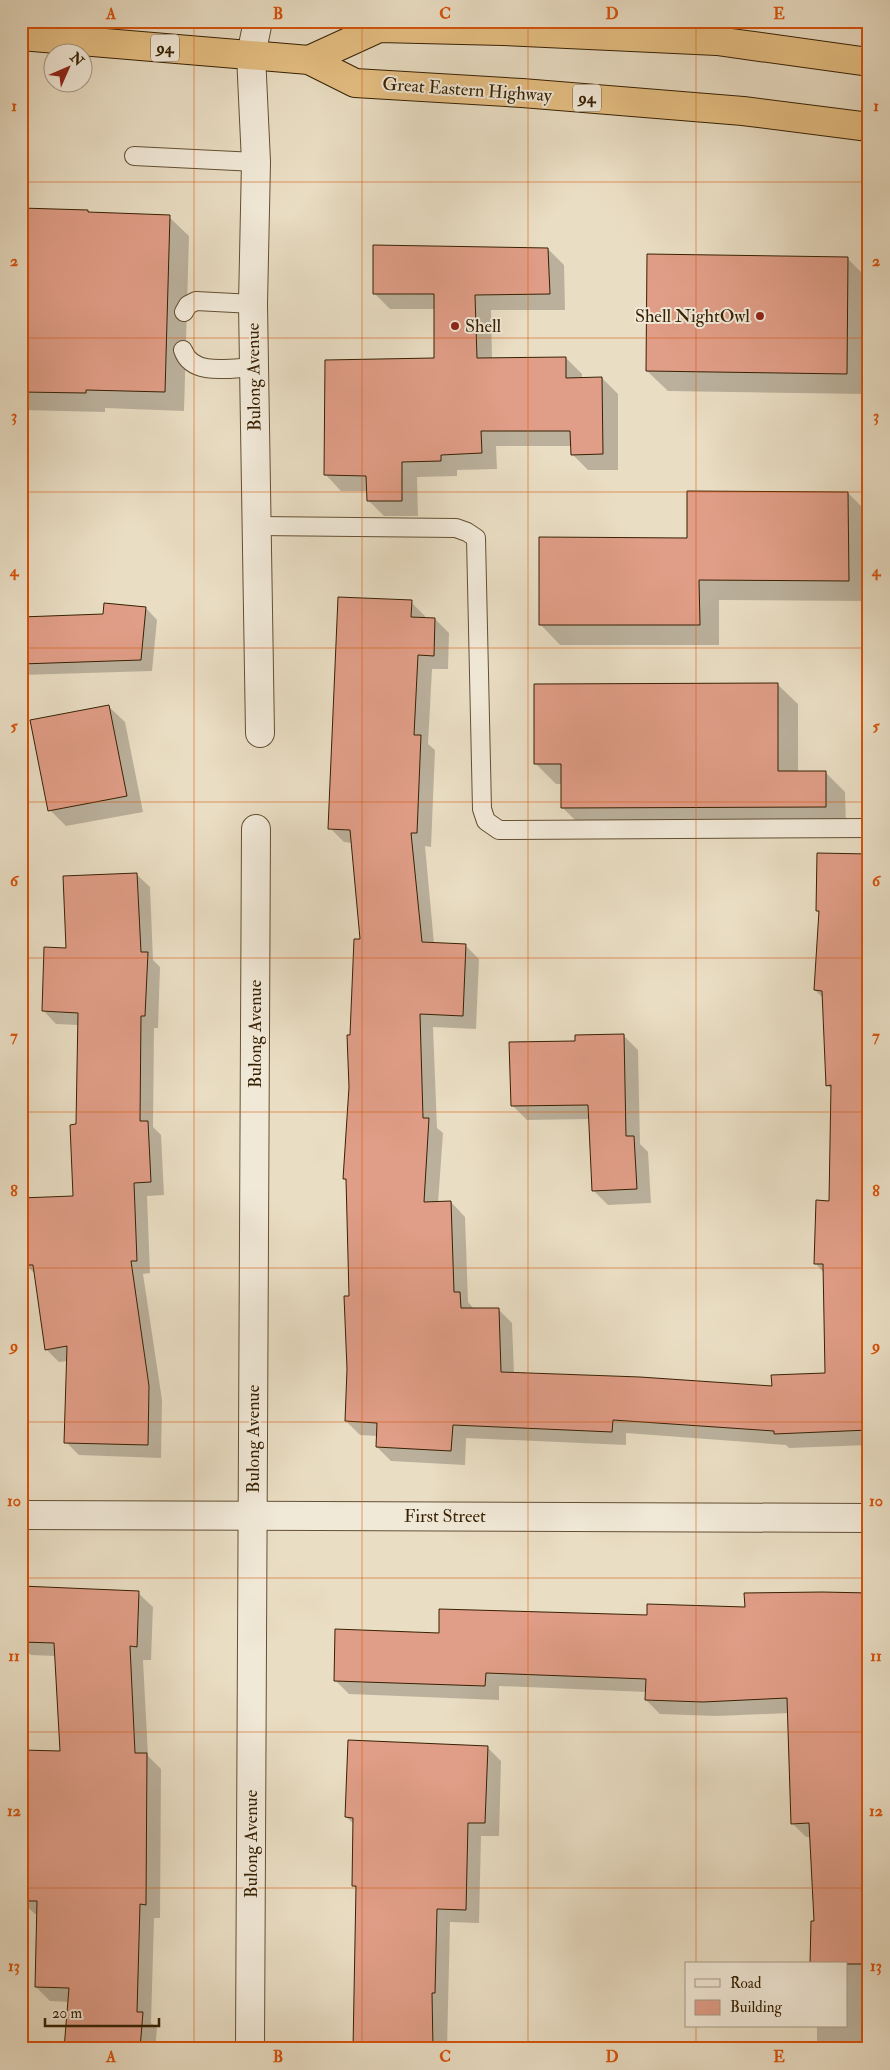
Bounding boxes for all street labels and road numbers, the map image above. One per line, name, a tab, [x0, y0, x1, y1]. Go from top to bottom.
road number: 94	[151, 34, 179, 62]
street label: Great Eastern Highway	[382, 73, 554, 107]
road number: 94	[573, 85, 601, 112]
street label: Bulong Avenue	[242, 322, 266, 431]
street label: Bulong Avenue	[244, 979, 267, 1088]
street label: Bulong Avenue	[242, 1384, 265, 1493]
street label: First Street	[404, 1505, 486, 1528]
street label: Bulong Avenue	[240, 1789, 263, 1898]

